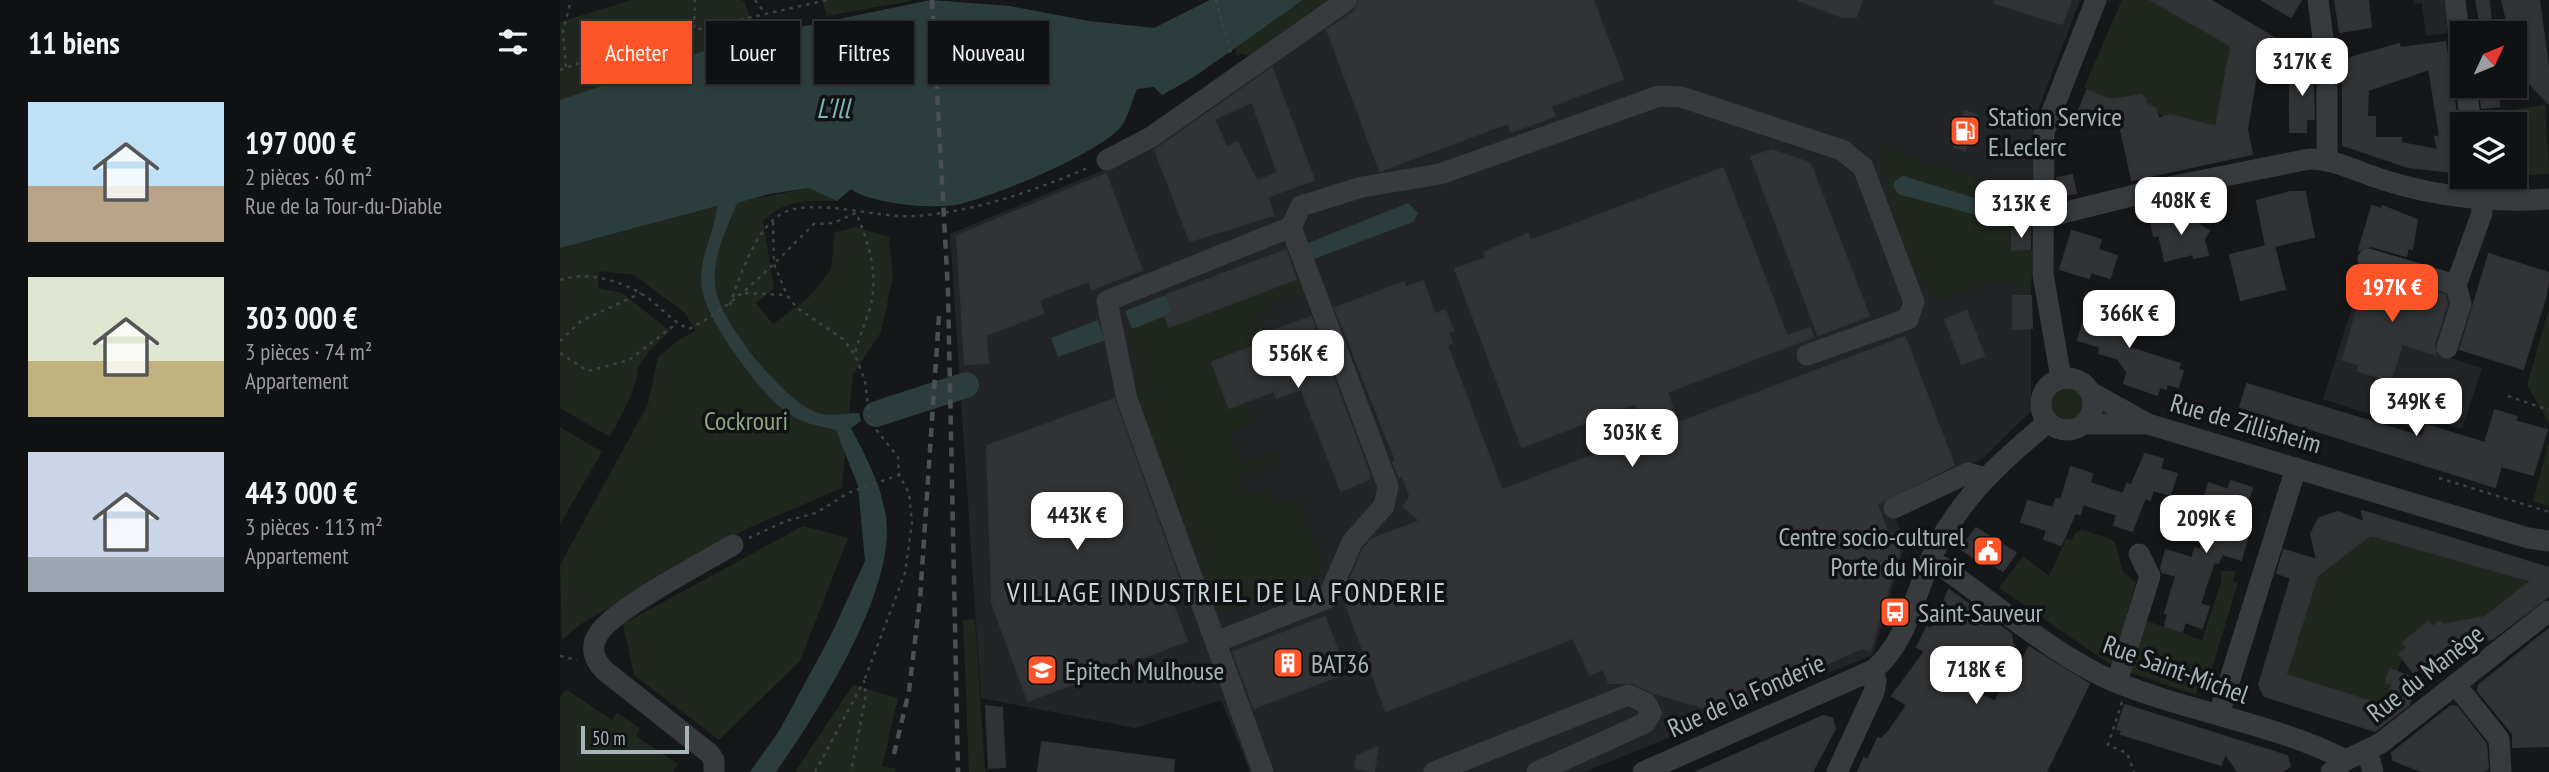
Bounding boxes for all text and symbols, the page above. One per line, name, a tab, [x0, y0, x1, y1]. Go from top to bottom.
chip: Acheter	[581, 21, 692, 84]
chip: Louer	[706, 21, 800, 84]
chip: Filtres	[814, 21, 914, 84]
chip: Nouveau	[928, 21, 1049, 84]
north arrow	[2450, 21, 2527, 98]
map controls	[2450, 21, 2527, 189]
text: 11 biens	[28, 23, 120, 62]
icon: filters	[494, 23, 532, 61]
pin: 317K €	[2245, 38, 2359, 98]
text: 317K €	[2272, 46, 2332, 75]
water label: L'Ill	[816, 89, 852, 126]
place label: Station Service E.Leclerc	[1988, 100, 2122, 163]
button: layers	[2450, 112, 2527, 189]
fuel station icon: Station Service E.Leclerc	[1948, 114, 1982, 148]
text: 197 000 €	[245, 123, 356, 162]
icon: home	[84, 130, 168, 214]
text: 2 pièces · 60 m²	[245, 162, 372, 191]
pin: 408K €	[2124, 177, 2238, 237]
pin: 313K €	[1964, 180, 2078, 240]
text: 408K €	[2151, 185, 2211, 214]
text: 313K €	[1991, 188, 2051, 217]
text: Rue de la Tour-du-Diable	[245, 191, 442, 220]
pin: 197K €	[2335, 264, 2449, 324]
text: 197K €	[2362, 272, 2422, 301]
pin: 366K €	[2072, 290, 2186, 350]
text: 303 000 €	[245, 298, 358, 337]
text: 366K €	[2099, 298, 2159, 327]
icon: home	[84, 305, 168, 389]
pin: 556K €	[1241, 330, 1355, 390]
text: 3 pièces · 74 m²	[245, 337, 372, 366]
text: 556K €	[1268, 338, 1328, 367]
text: Appartement	[245, 366, 348, 395]
pin: 349K €	[2359, 378, 2473, 438]
street label: Rue de Zillisheim	[2167, 386, 2325, 460]
text: 349K €	[2386, 386, 2446, 415]
park label: Cockrouri	[704, 404, 788, 437]
pin: 303K €	[1575, 410, 1689, 469]
text: 303K €	[1602, 417, 1662, 446]
text: 443 000 €	[245, 473, 358, 512]
icon: home	[84, 480, 168, 564]
pin: 443K €	[1020, 492, 1134, 552]
pin: 209K €	[2149, 496, 2263, 555]
text: 443K €	[1047, 500, 1107, 529]
text: 209K €	[2176, 503, 2236, 532]
text: 3 pièces · 113 m²	[245, 512, 383, 541]
place label: Centre socio-culturel Porte du Miroir	[1778, 520, 1965, 583]
public building icon: Centre socio-culturel Porte du Miroir	[1971, 534, 2005, 568]
text: Appartement	[245, 541, 348, 570]
district label: VILLAGE INDUSTRIEL DE LA FONDERIE	[1006, 573, 1447, 610]
bus stop icon: Saint-Sauveur	[1878, 595, 1912, 629]
place label: Saint-Sauveur	[1918, 596, 2043, 629]
street label: Rue du Manège	[2360, 617, 2490, 729]
street label: Rue Saint-Michel	[2099, 627, 2253, 711]
building icon: BAT36	[1271, 646, 1305, 680]
street label: Rue de la Fonderie	[1662, 646, 1830, 744]
pin: 718K €	[1919, 646, 2033, 706]
place label: BAT36	[1311, 647, 1369, 680]
school or university icon: Epitech Mulhouse	[1025, 653, 1059, 687]
place label: Epitech Mulhouse	[1065, 654, 1224, 687]
text: 718K €	[1946, 654, 2006, 683]
scale bar	[581, 723, 690, 755]
text: 50 m	[592, 726, 626, 750]

